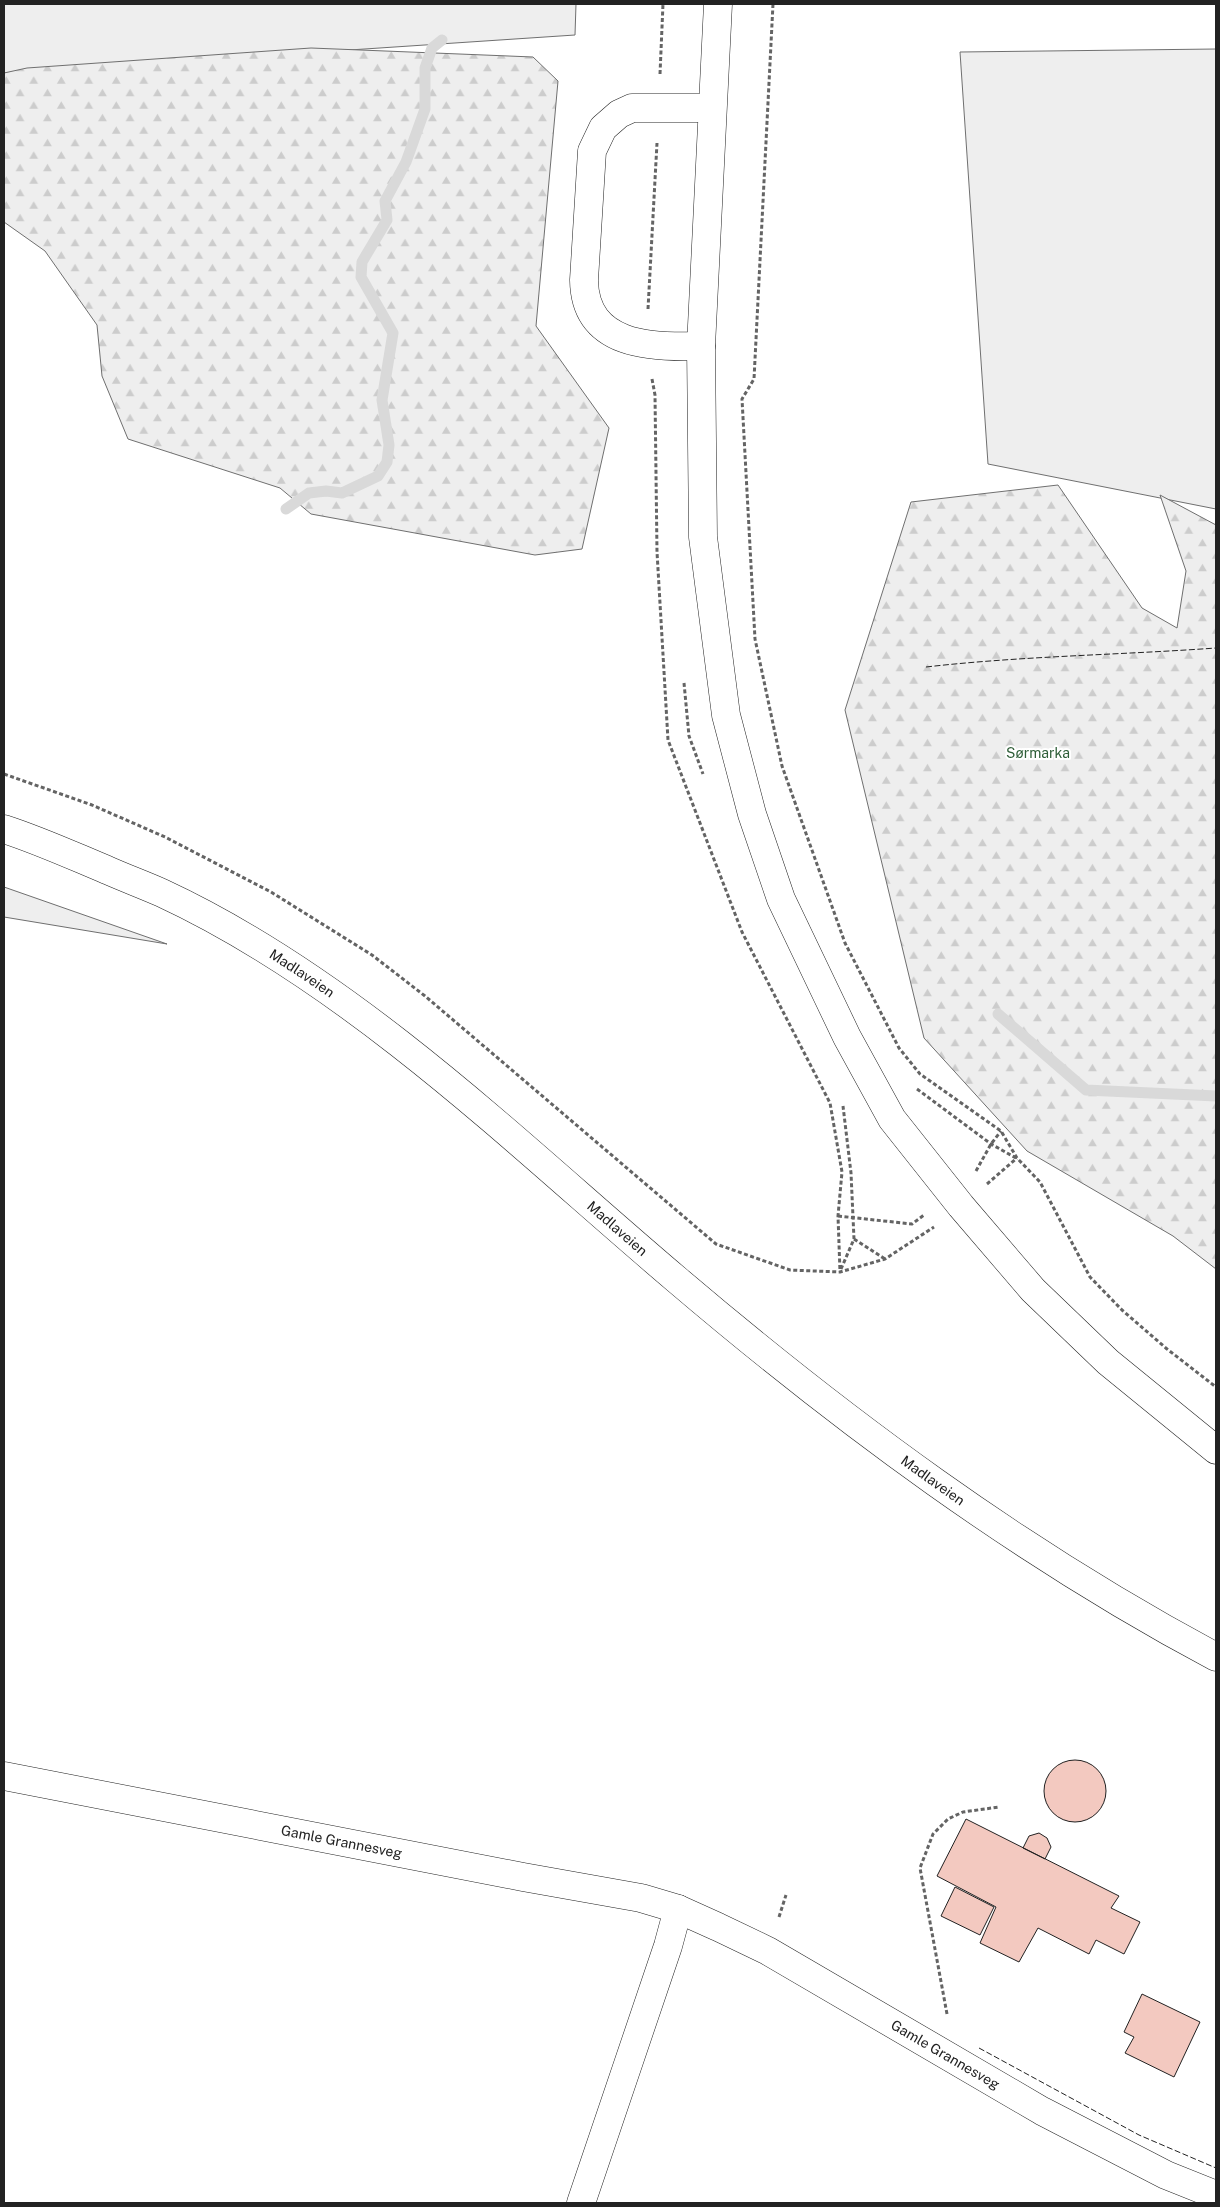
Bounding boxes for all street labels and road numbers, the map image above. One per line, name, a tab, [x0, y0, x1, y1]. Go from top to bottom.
street label: Madlaveien	[267, 946, 338, 1001]
street label: Madlaveien	[584, 1198, 651, 1259]
street label: Madlaveien	[898, 1452, 968, 1508]
street label: Gamle Grannesveg	[280, 1822, 404, 1861]
street label: Gamle Grannesveg	[888, 2017, 1003, 2093]

